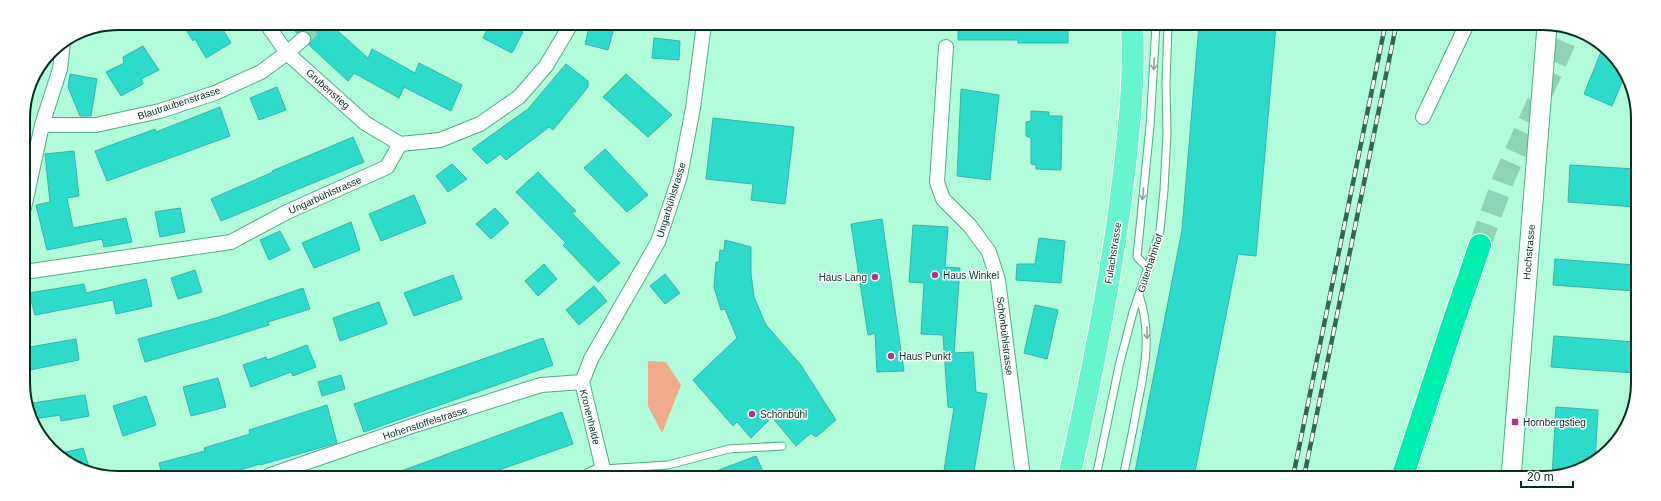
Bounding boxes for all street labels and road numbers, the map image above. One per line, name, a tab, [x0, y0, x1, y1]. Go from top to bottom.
street label: Grubenstieg	[304, 67, 352, 111]
street label: Blautraubenstrasse	[136, 84, 222, 122]
street label: Ungarbühlstrasse	[654, 160, 688, 239]
street label: Ungarbühlstrasse	[287, 174, 363, 216]
street label: Fulachstrasse	[1103, 221, 1123, 285]
street label: Hochstrasse	[1521, 223, 1537, 280]
street label: Güterbahnhof	[1135, 232, 1165, 294]
street label: Schönbühlstrasse	[995, 296, 1015, 377]
street label: Kronenhalde	[578, 388, 602, 446]
street label: Hohenstoffelstrasse	[381, 404, 469, 442]

